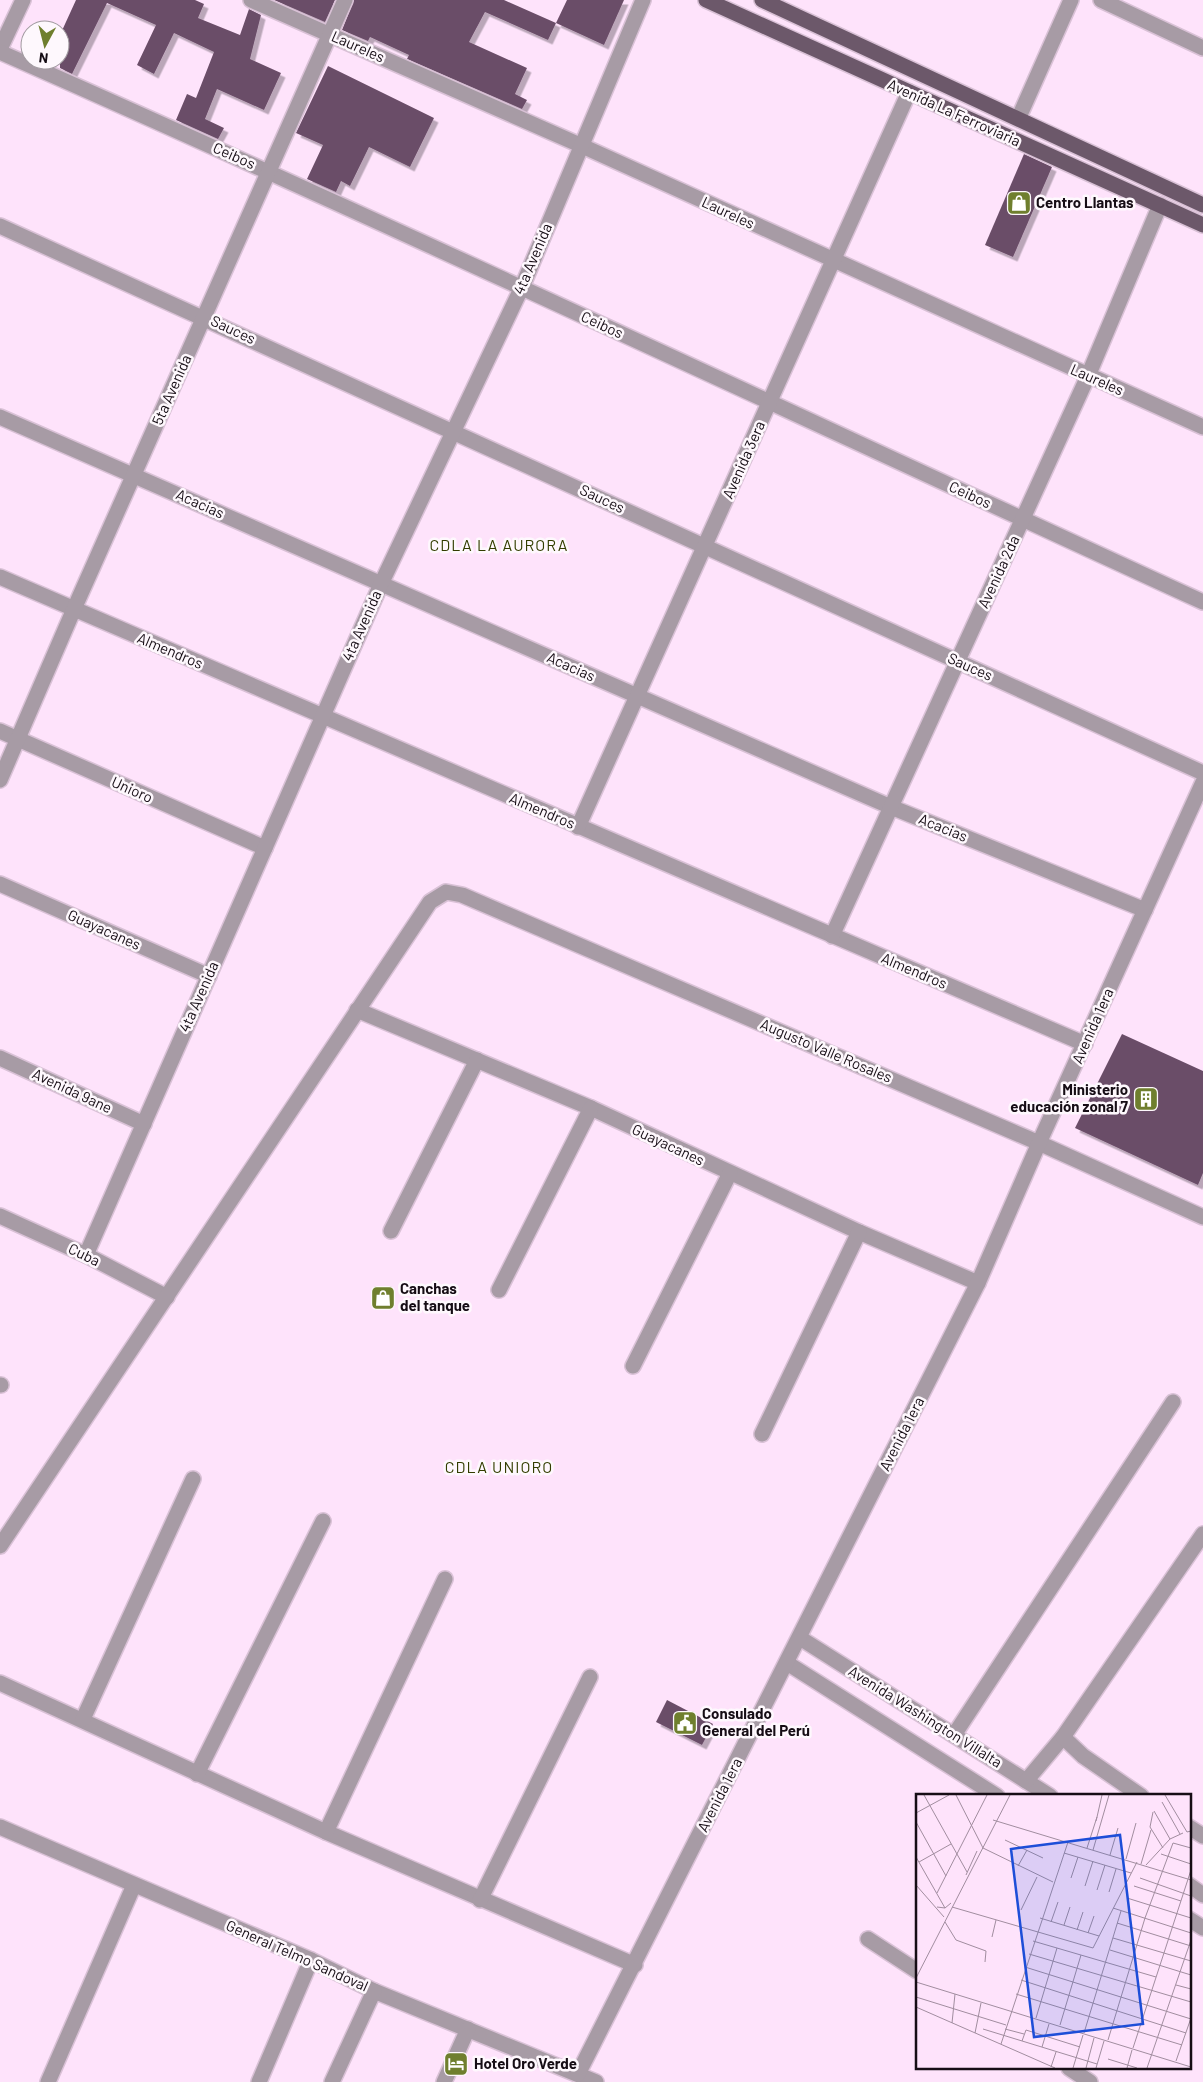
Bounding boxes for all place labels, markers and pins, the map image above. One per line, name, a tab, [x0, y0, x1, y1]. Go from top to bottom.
shop icon: Centro Llantas	[1006, 190, 1032, 216]
place label: Centro Llantas	[1036, 193, 1134, 211]
place label: Ministerio educación zonal 7	[1010, 1080, 1129, 1115]
building icon: Ministerio educación zonal 7	[1133, 1086, 1159, 1112]
place label: Canchas del tanque	[400, 1279, 470, 1314]
shop icon: Canchas del tanque	[370, 1285, 396, 1311]
place label: Consulado General del Perú	[702, 1704, 810, 1739]
public building icon: Consulado General del Perú	[672, 1710, 698, 1736]
hotel icon: Hotel Oro Verde	[443, 2051, 469, 2077]
place label: Hotel Oro Verde	[474, 2054, 577, 2072]

